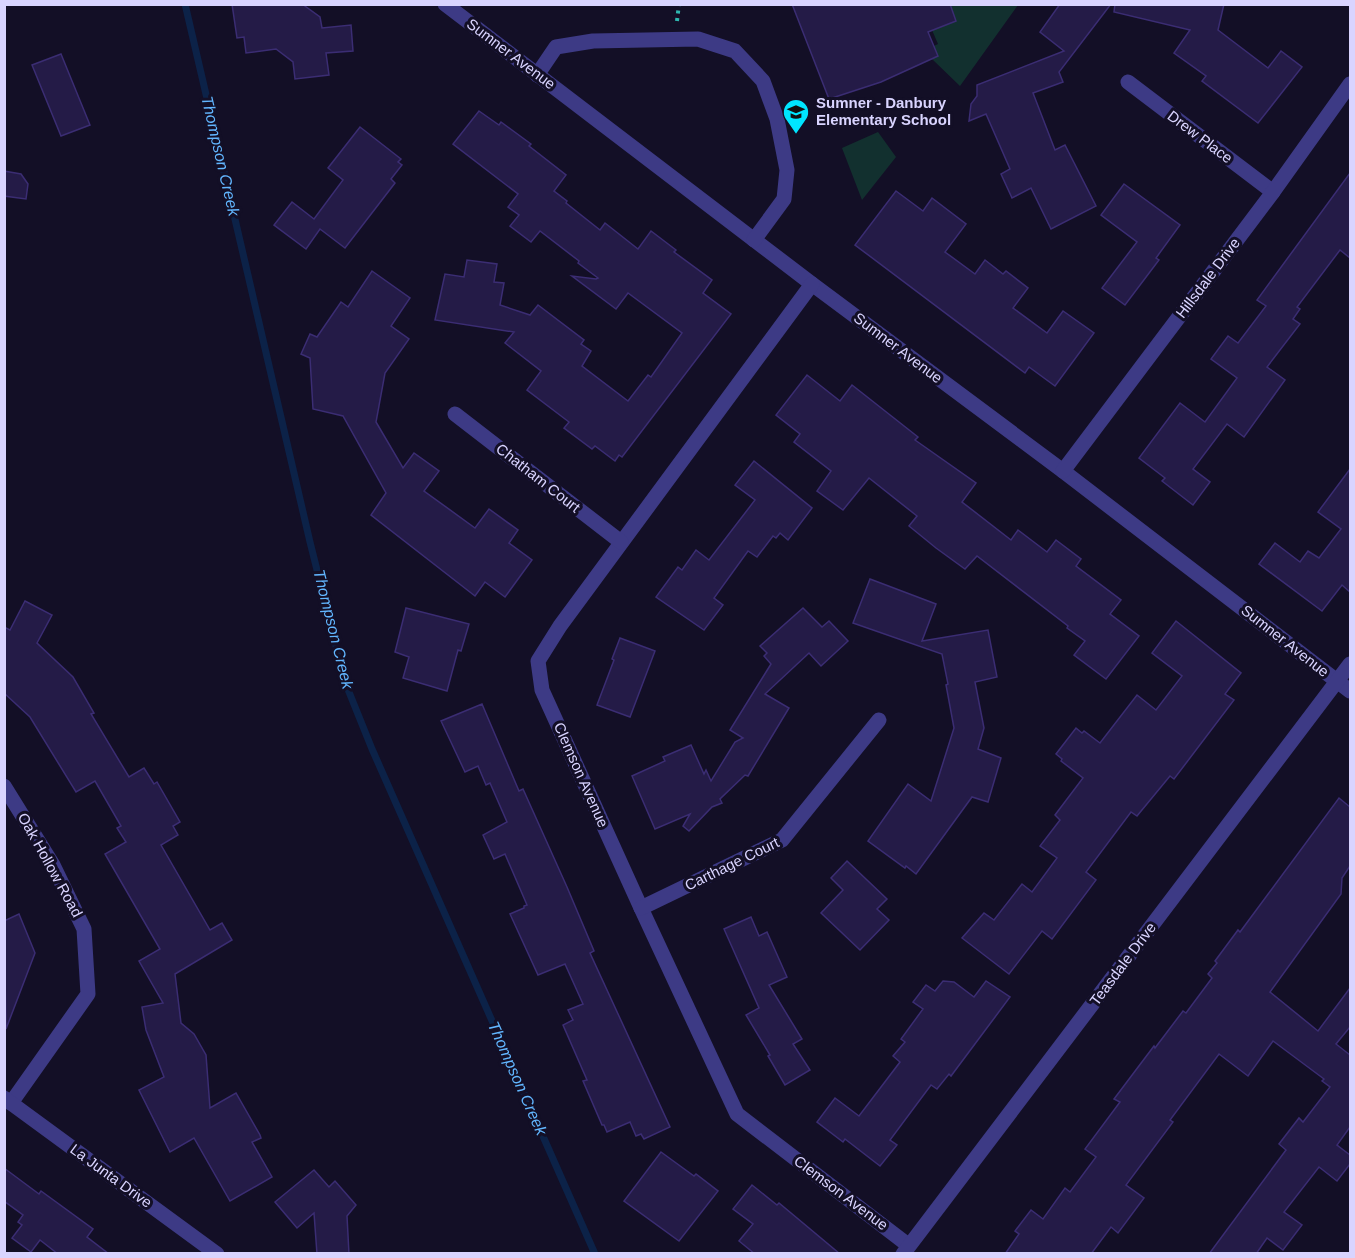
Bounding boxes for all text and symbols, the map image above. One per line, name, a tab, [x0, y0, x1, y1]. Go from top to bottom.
street label: Sumner Avenue	[464, 15, 559, 92]
water label: Thompson Creek	[198, 94, 243, 219]
place label: Sumner - Danbury Elementary School	[816, 94, 951, 128]
school or university icon: Sumner - Danbury Elementary School	[781, 97, 811, 135]
street label: Drew Place	[1165, 107, 1236, 166]
street label: Hillsdale Drive	[1172, 234, 1243, 321]
street label: Sumner Avenue	[851, 309, 946, 386]
street label: Chatham Court	[493, 440, 584, 516]
water label: Thompson Creek	[310, 568, 357, 692]
street label: Sumner Avenue	[1238, 601, 1332, 680]
street label: Clemson Avenue	[551, 720, 612, 830]
street label: Oak Hollow Road	[15, 810, 86, 920]
street label: Carthage Court	[682, 833, 782, 894]
street label: Teasdale Drive	[1086, 919, 1159, 1008]
water label: Thompson Creek	[485, 1019, 551, 1139]
street label: La Junta Drive	[67, 1140, 155, 1211]
street label: Clemson Avenue	[791, 1152, 892, 1233]

